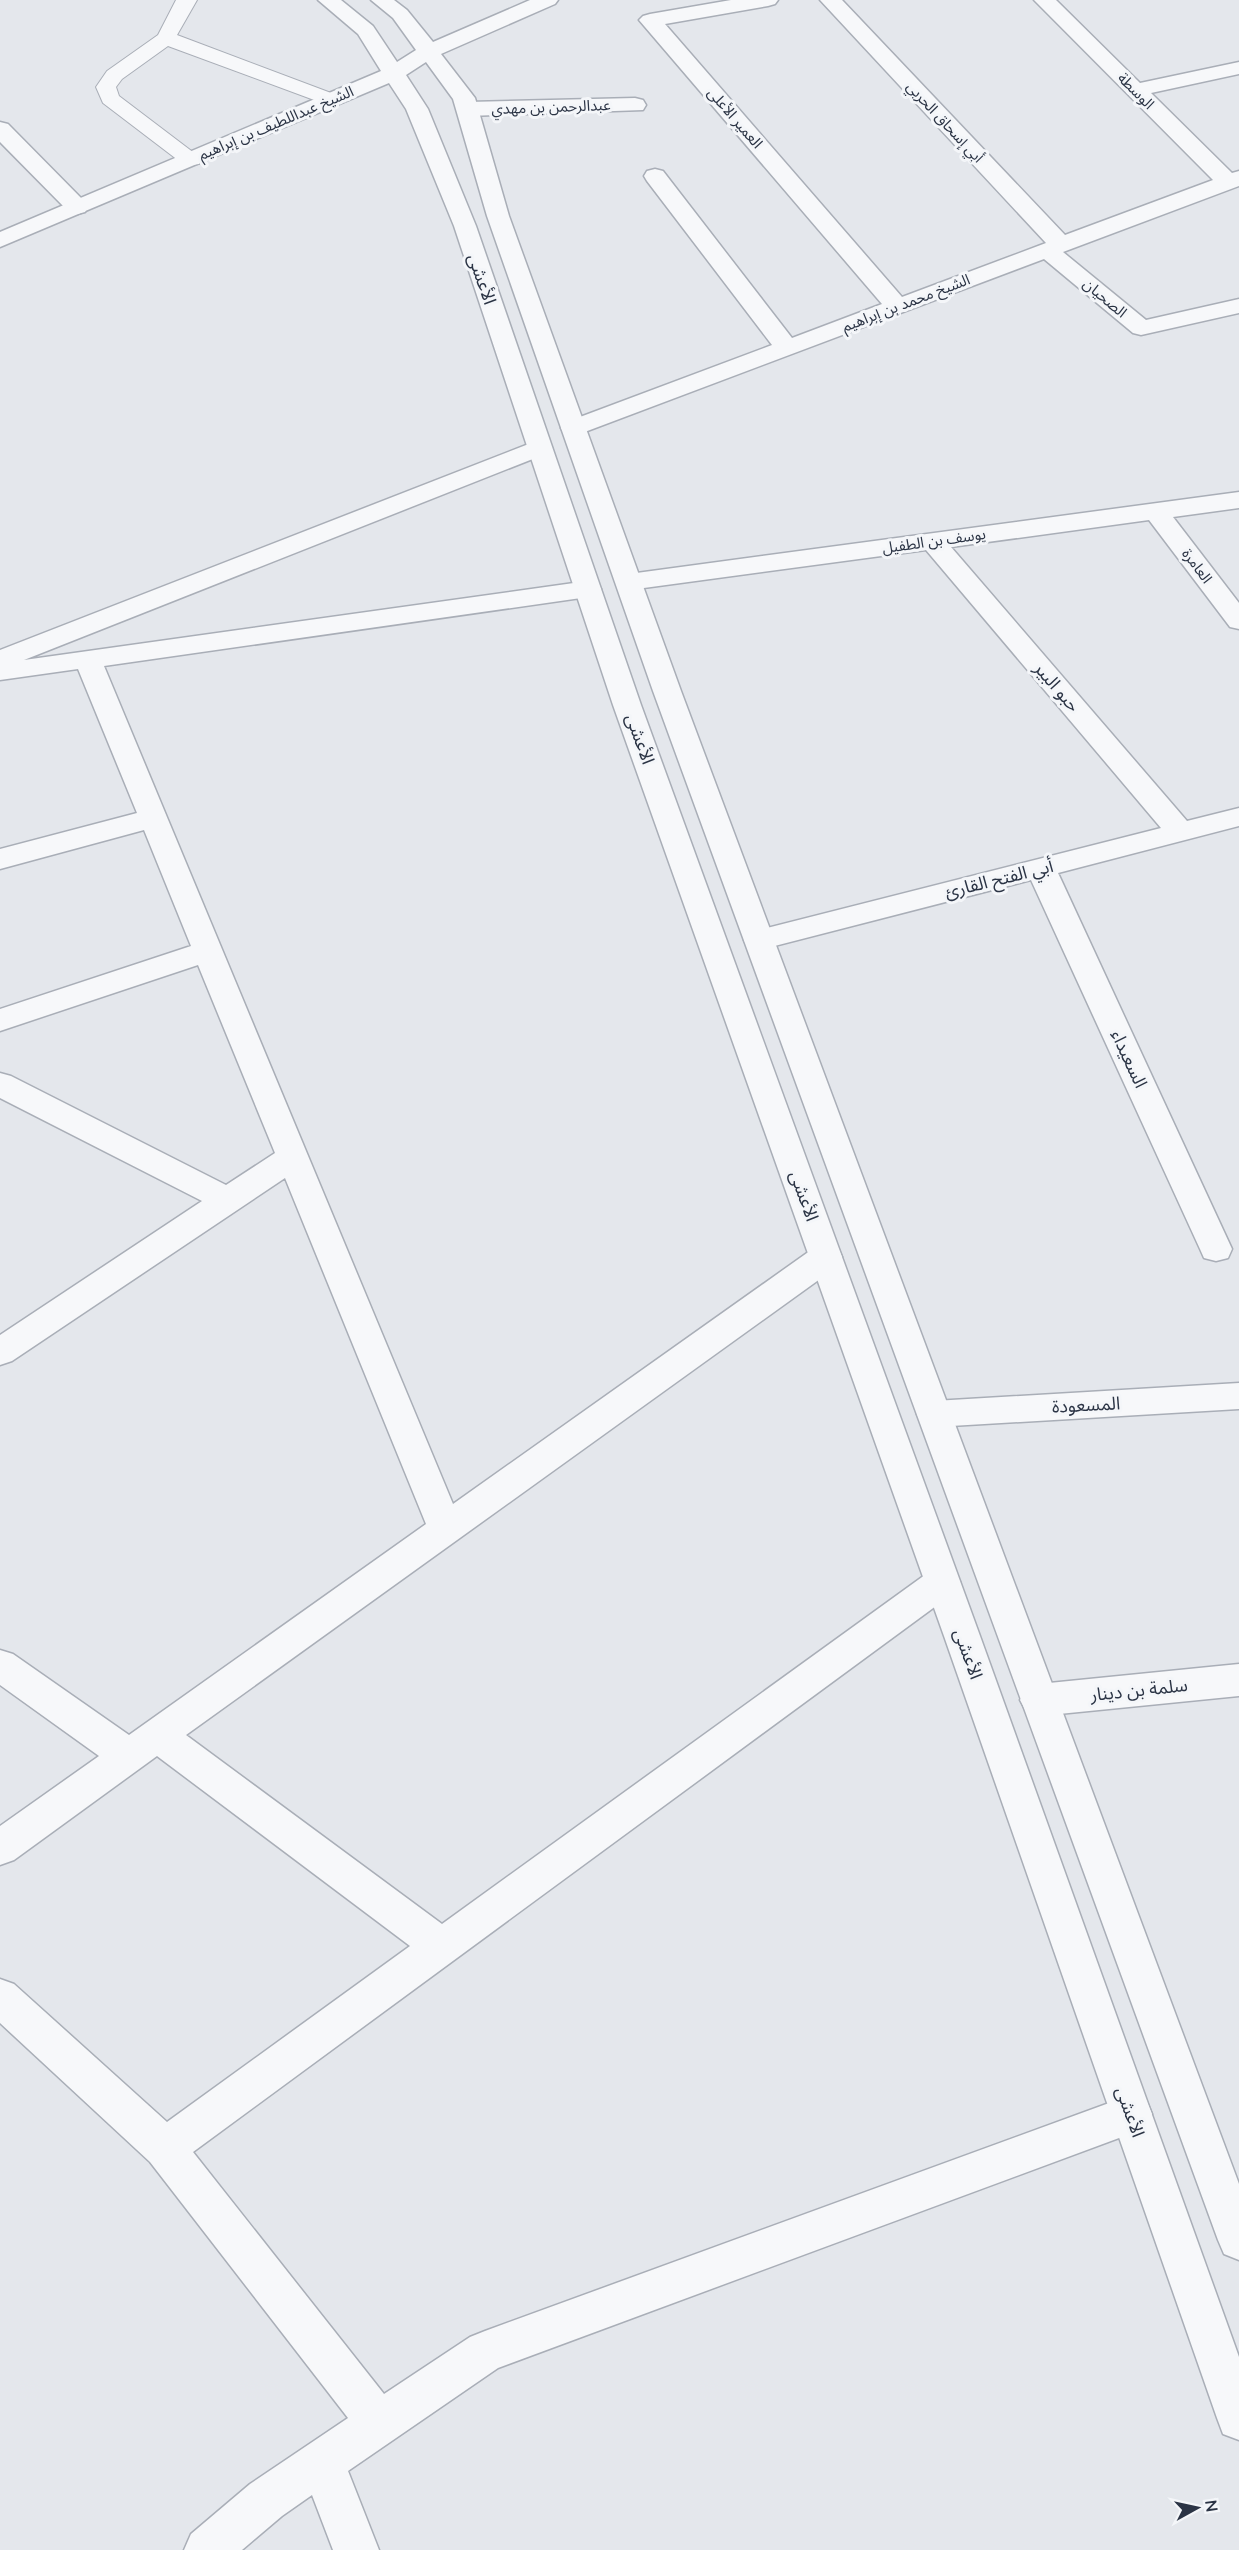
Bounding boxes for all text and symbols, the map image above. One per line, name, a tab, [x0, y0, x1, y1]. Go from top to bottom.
street label: الوسطة	[1113, 68, 1159, 114]
street label: أبي إسحاق الحربي	[901, 77, 988, 168]
street label: الشيخ عبداللطيف بن إبراهيم	[195, 81, 357, 167]
street label: العمير الأعلى	[703, 83, 767, 153]
street label: عبدالرحمن بن مهدي	[491, 95, 612, 121]
street label: الأعشى	[462, 250, 502, 308]
street label: الشيخ محمد بن إبراهيم	[839, 269, 974, 338]
street label: الصحيان	[1079, 274, 1131, 322]
street label: يوسف بن الطفيل	[881, 524, 987, 558]
street label: العامرة	[1177, 544, 1217, 588]
street label: حبو البير	[1028, 656, 1085, 717]
street label: الأعشى	[620, 710, 660, 768]
street label: أبي الفتح القارئ	[942, 854, 1056, 905]
street label: السعيداء	[1105, 1026, 1153, 1092]
street label: الأعشى	[784, 1167, 824, 1225]
street label: المسعودة	[1051, 1391, 1121, 1419]
street label: الأعشى	[948, 1625, 988, 1683]
street label: سلمة بن دينار	[1088, 1673, 1189, 1707]
street label: الأعشى	[1110, 2083, 1150, 2141]
north arrow	[1167, 2478, 1227, 2538]
text: N	[1199, 2499, 1223, 2514]

